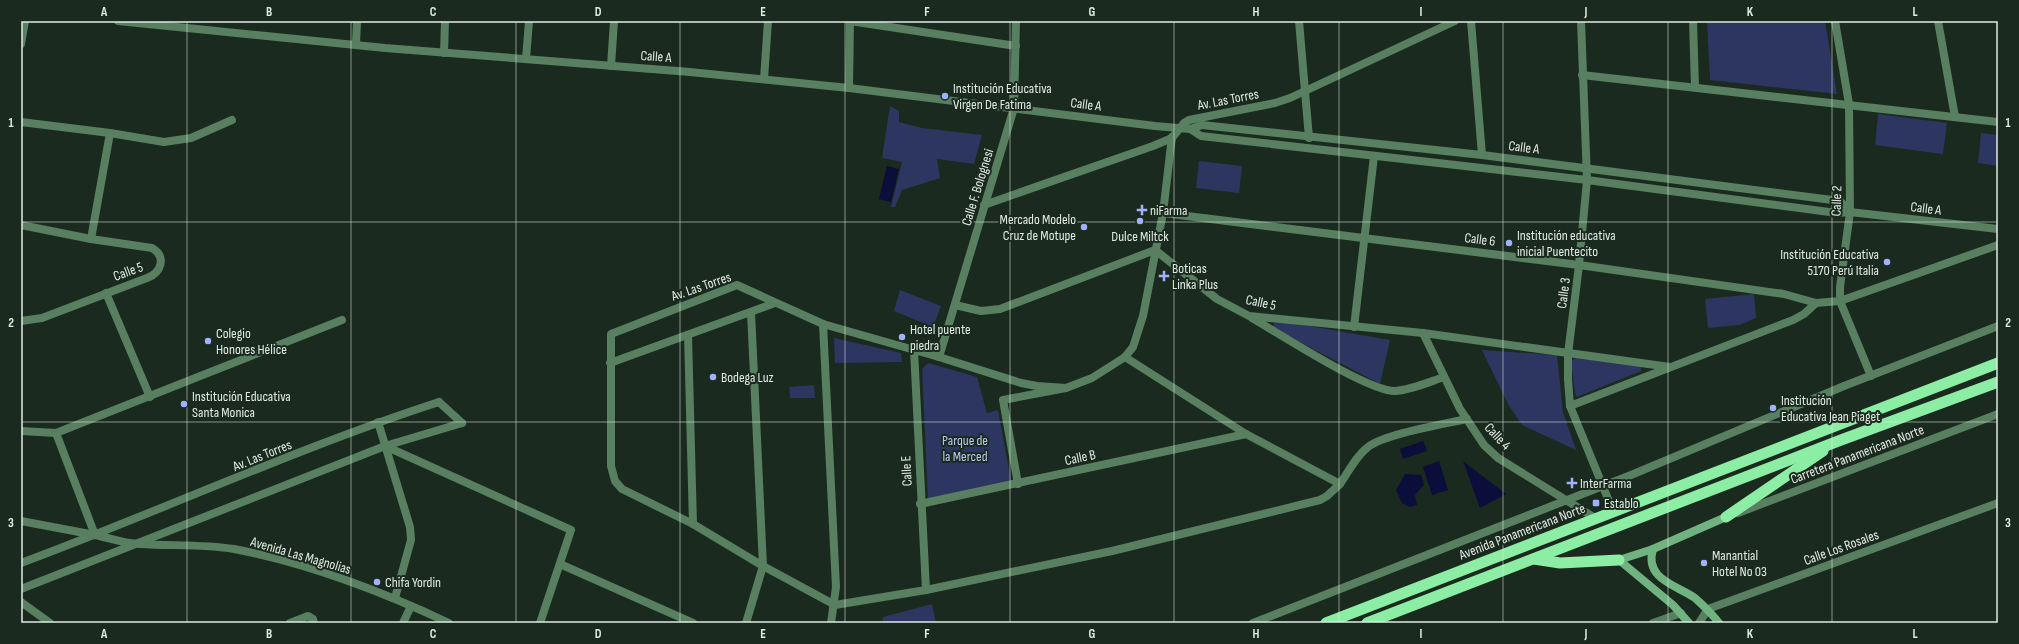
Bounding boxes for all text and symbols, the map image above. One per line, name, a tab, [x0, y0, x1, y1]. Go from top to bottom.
text: A	[100, 4, 108, 20]
text: B	[266, 4, 272, 20]
text: C	[430, 4, 437, 20]
text: D	[595, 4, 602, 20]
text: E	[760, 4, 766, 20]
text: F	[924, 4, 930, 20]
text: G	[1089, 4, 1096, 20]
text: H	[1253, 4, 1260, 20]
text: I	[1420, 4, 1423, 20]
text: J	[1584, 4, 1588, 20]
text: K	[1747, 4, 1754, 20]
text: L	[1912, 4, 1918, 20]
street label: Calle A	[640, 47, 673, 66]
place label: Institución Educativa Virgen De Fatima	[953, 80, 1052, 113]
street label: Av. Las Torres	[1195, 85, 1260, 114]
marker: Institución Educativa Virgen De Fatima	[940, 91, 950, 101]
street label: Calle A	[1070, 94, 1103, 115]
text: 1	[8, 115, 14, 131]
text: 1	[2005, 115, 2011, 131]
street label: Calle A	[1508, 137, 1541, 158]
street label: Calle F. Bolognesi	[958, 147, 997, 228]
street label: Calle 2	[1827, 185, 1846, 217]
street label: Calle A	[1910, 198, 1943, 219]
place label: niFarma	[1150, 202, 1187, 219]
marker: niFarma	[1137, 205, 1147, 215]
place label: Mercado Modelo Cruz de Motupe	[1000, 211, 1076, 244]
marker: Dulce Miltck	[1135, 216, 1145, 226]
marker: Mercado Modelo Cruz de Motupe	[1079, 222, 1089, 232]
place label: Institución educativa inicial Puentecito	[1517, 227, 1616, 260]
place label: Dulce Miltck	[1111, 228, 1169, 245]
street label: Calle 6	[1463, 229, 1496, 250]
marker: Institución educativa inicial Puentecito	[1504, 238, 1514, 248]
place label: Institución Educativa 5170 Perú Italia	[1780, 246, 1879, 279]
marker: Institución Educativa 5170 Perú Italia	[1882, 257, 1892, 267]
street label: Calle 5	[111, 258, 146, 285]
place label: Boticas Linka Plus	[1172, 260, 1218, 293]
street label: Av. Las Torres	[668, 268, 733, 305]
marker: Boticas Linka Plus	[1159, 271, 1169, 281]
street label: Calle 3	[1553, 277, 1574, 309]
street label: Calle 5	[1244, 291, 1278, 314]
text: 2	[8, 315, 14, 331]
text: 2	[2005, 315, 2011, 331]
place label: Hotel puente piedra	[910, 321, 971, 354]
place label: Colegio Honores Hélice	[216, 325, 287, 358]
marker: Hotel puente piedra	[897, 332, 907, 342]
marker: Colegio Honores Hélice	[203, 336, 213, 346]
place label: Bodega Luz	[721, 369, 774, 386]
marker: Bodega Luz	[708, 372, 718, 382]
place label: Institución Educativa Santa Monica	[192, 388, 291, 421]
place label: Institución Educativa Jean Piaget	[1781, 392, 1880, 425]
marker: Institución Educativa Santa Monica	[179, 399, 189, 409]
marker: Institución Educativa Jean Piaget	[1768, 403, 1778, 413]
street label: Calle 4	[1481, 419, 1514, 454]
street label: Carretera Panamericana Norte	[1788, 421, 1926, 488]
park label: Parque de la Merced	[942, 432, 988, 465]
street label: Av. Las Torres	[229, 436, 294, 475]
street label: Calle B	[1063, 446, 1097, 469]
street label: Calle E	[897, 455, 916, 487]
place label: InterFarma	[1580, 475, 1632, 492]
marker: InterFarma	[1567, 478, 1577, 488]
place label: Establo	[1604, 495, 1639, 512]
marker: Establo	[1591, 498, 1601, 508]
street label: Avenida Panamericana Norte	[1456, 500, 1588, 564]
text: 3	[8, 515, 14, 531]
text: 3	[2005, 515, 2011, 531]
street label: Calle Los Rosales	[1801, 526, 1881, 569]
street label: Avenida Las Magnolias	[248, 533, 353, 578]
place label: Manantial Hotel No 03	[1712, 547, 1767, 580]
marker: Manantial Hotel No 03	[1699, 558, 1709, 568]
place label: Chifa Yordin	[385, 574, 441, 591]
marker: Chifa Yordin	[372, 577, 382, 587]
text: A	[100, 626, 108, 642]
text: B	[266, 626, 272, 642]
text: C	[430, 626, 437, 642]
text: D	[595, 626, 602, 642]
text: E	[760, 626, 766, 642]
text: F	[924, 626, 930, 642]
text: G	[1089, 626, 1096, 642]
text: H	[1253, 626, 1260, 642]
text: I	[1420, 626, 1423, 642]
text: J	[1584, 626, 1588, 642]
text: K	[1747, 626, 1754, 642]
text: L	[1912, 626, 1918, 642]

